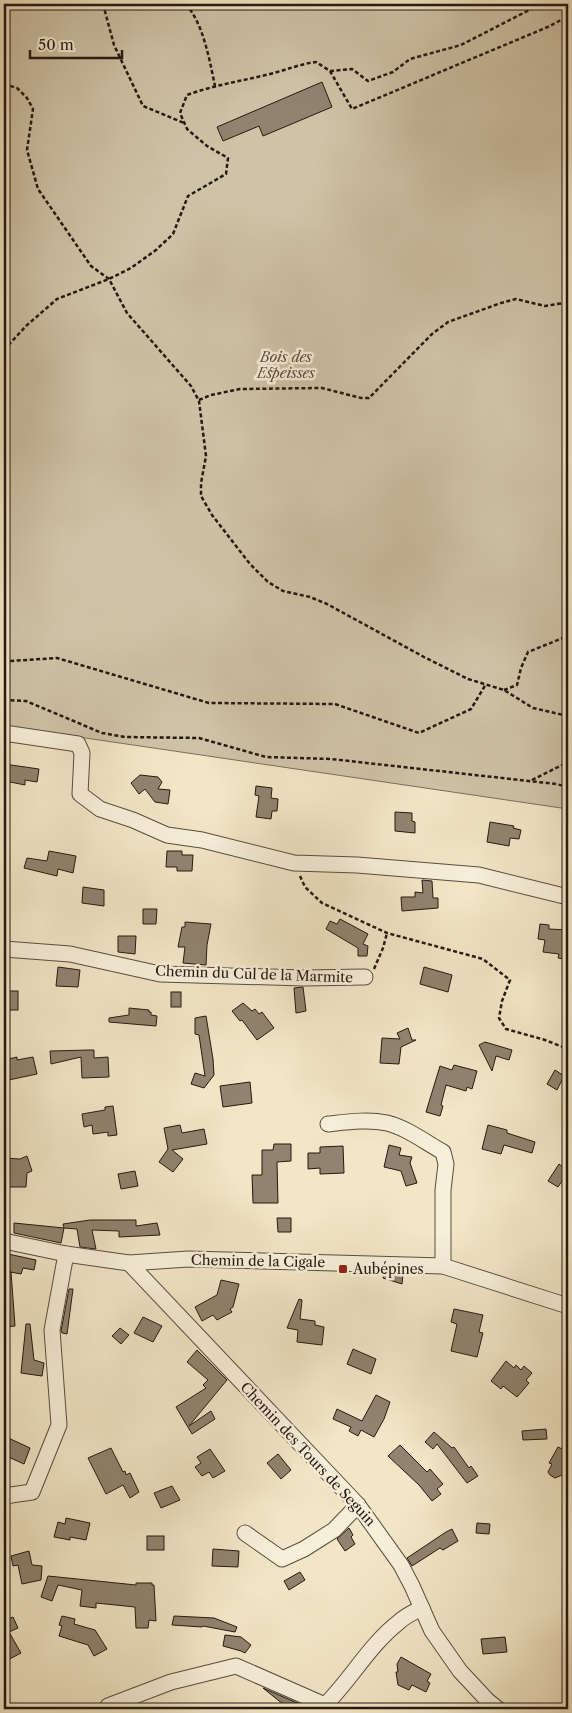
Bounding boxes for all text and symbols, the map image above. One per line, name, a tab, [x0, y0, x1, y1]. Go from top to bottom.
scale bar	[30, 28, 122, 60]
text: 50 m	[38, 35, 74, 54]
park label: Bois des Espeisses	[256, 348, 316, 382]
street label: Chemin du Cul de la Marmite	[155, 962, 353, 986]
street label: Chemin de la Cigale	[191, 1251, 325, 1271]
place label: Aubépines	[352, 1260, 424, 1278]
marker: Aubépines	[337, 1263, 349, 1275]
street label: Chemin des Tours de Seguin	[236, 1378, 380, 1530]

